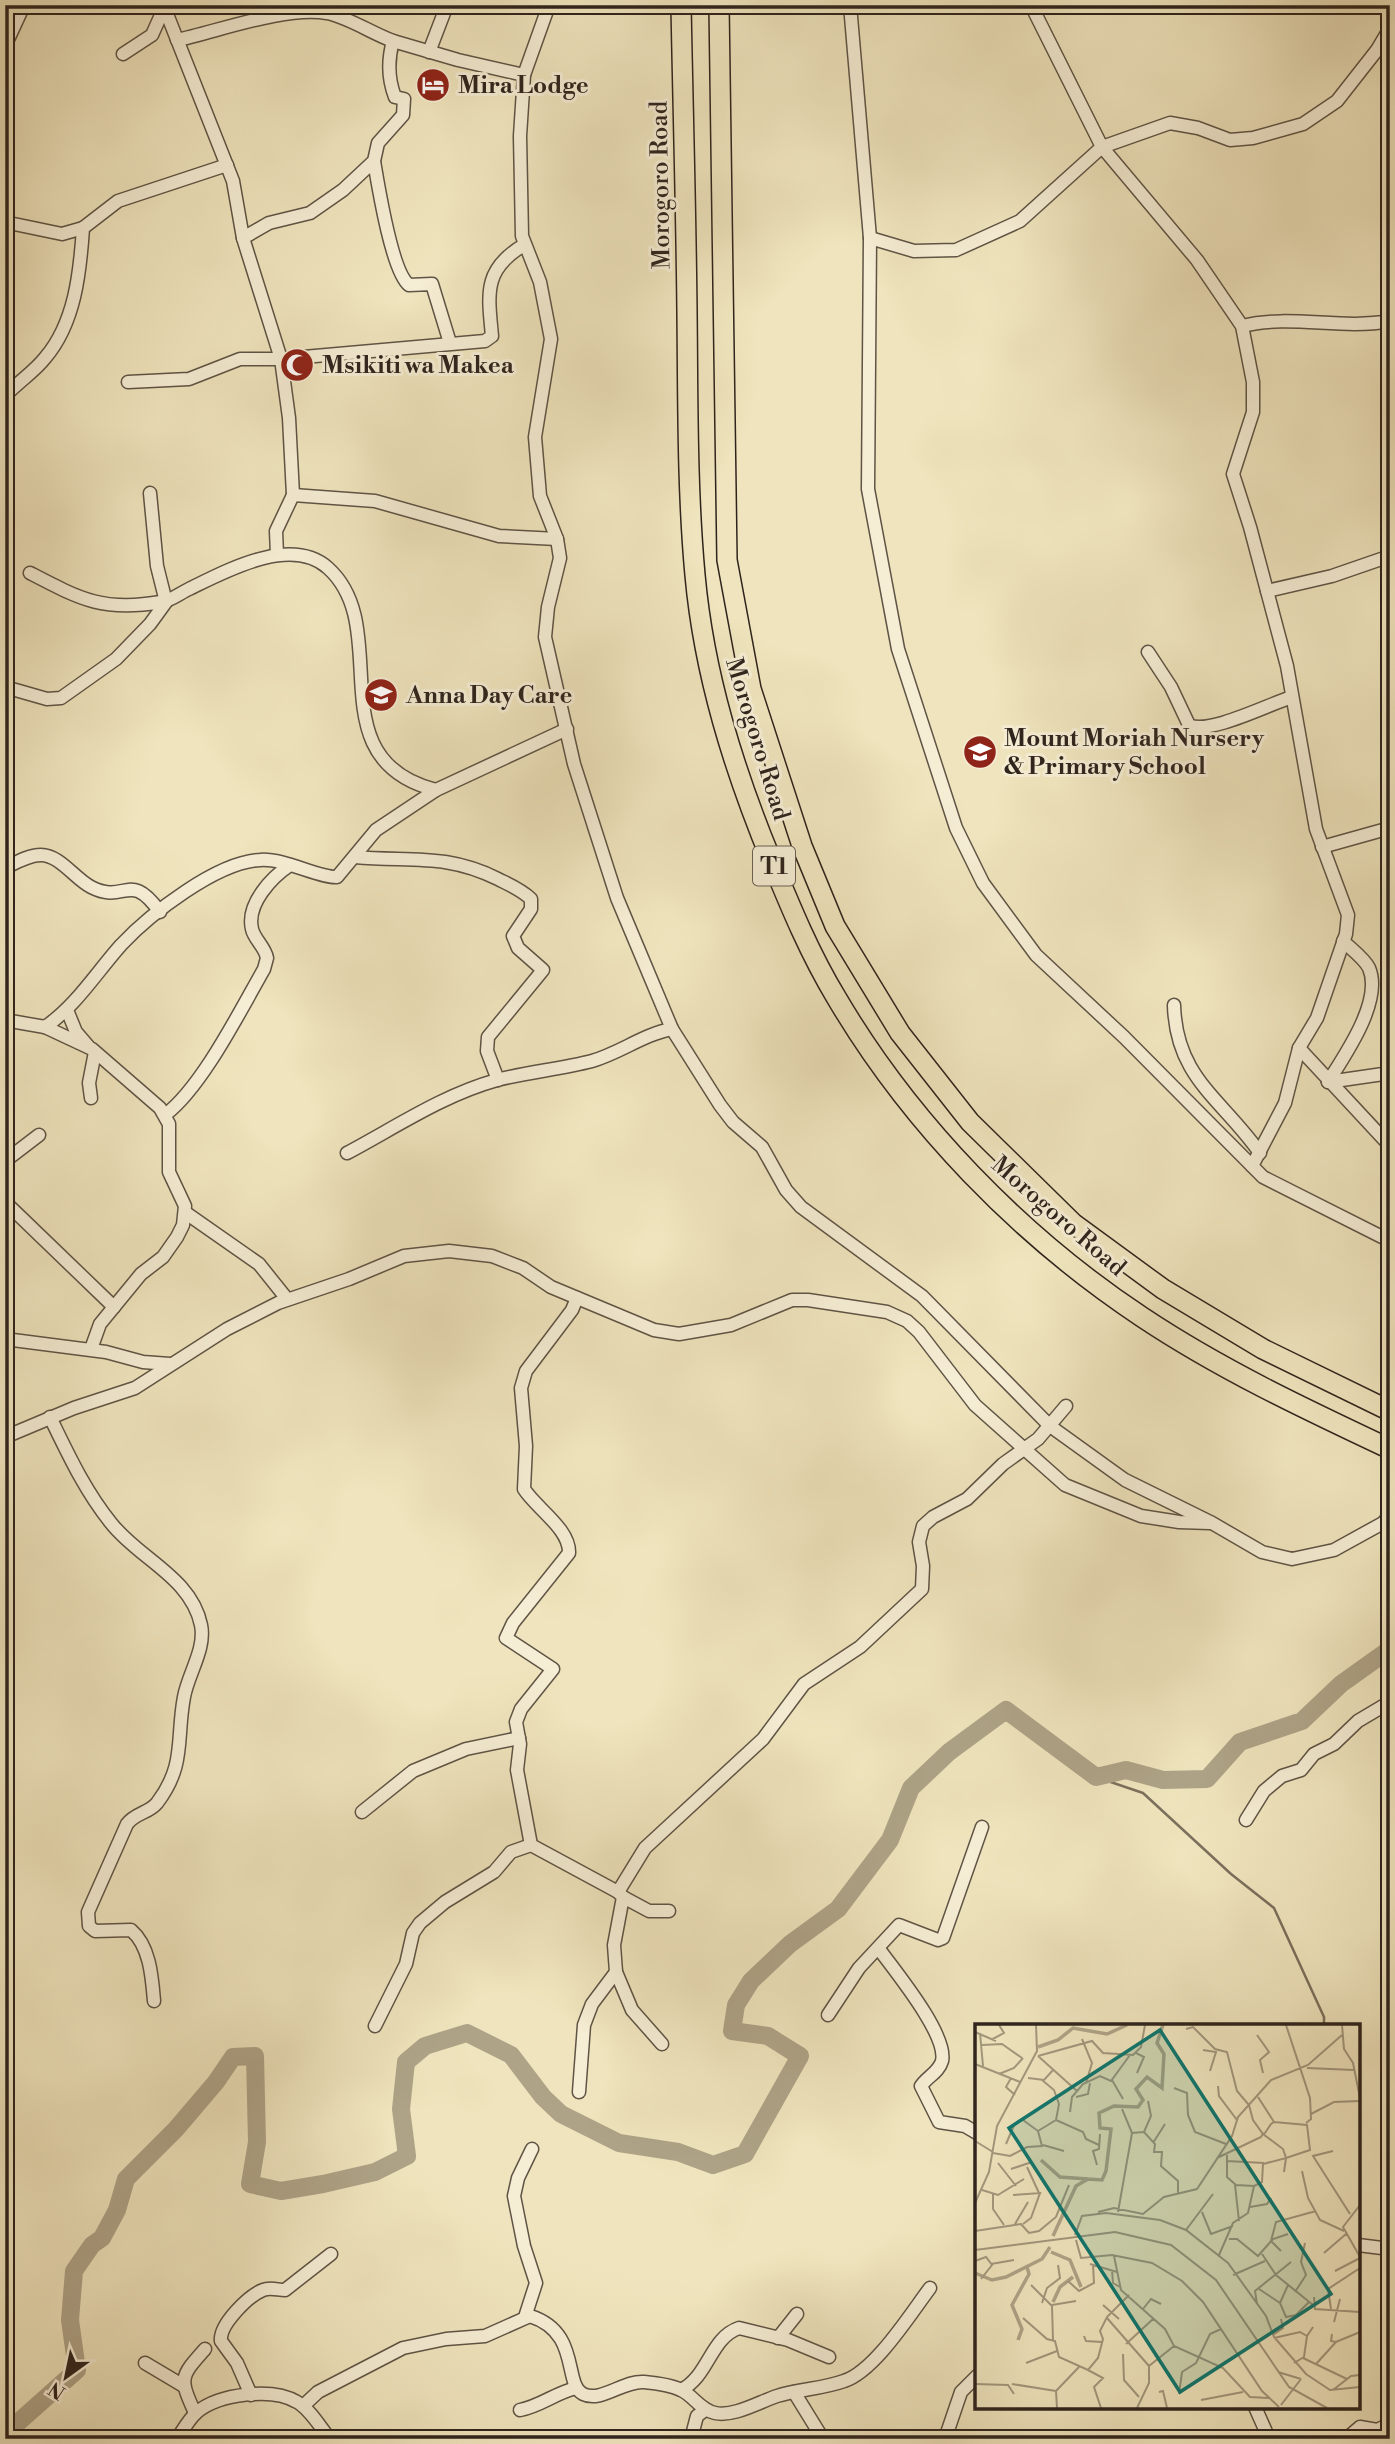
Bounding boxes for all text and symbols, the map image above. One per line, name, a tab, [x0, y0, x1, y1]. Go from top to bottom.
hotel icon: Mira Lodge	[414, 66, 452, 104]
place label: Mira Lodge	[458, 71, 589, 101]
street label: Morogoro Road	[645, 100, 677, 269]
mosque icon: Msikiti wa Makea	[278, 346, 316, 384]
place label: Msikiti wa Makea	[322, 351, 515, 381]
street label: Morogoro Road	[718, 654, 796, 825]
school or university icon: Anna Day Care	[362, 676, 400, 714]
place label: Anna Day Care	[405, 681, 572, 711]
place label: Mount Moriah Nursery & Primary School	[1004, 724, 1265, 782]
school or university icon: Mount Moriah Nursery & Primary School	[961, 733, 999, 771]
road number: T1	[753, 846, 795, 886]
street label: Morogoro Road	[985, 1150, 1132, 1284]
inset map	[975, 2024, 1360, 2409]
north arrow	[32, 2342, 102, 2412]
text: N	[44, 2376, 70, 2405]

